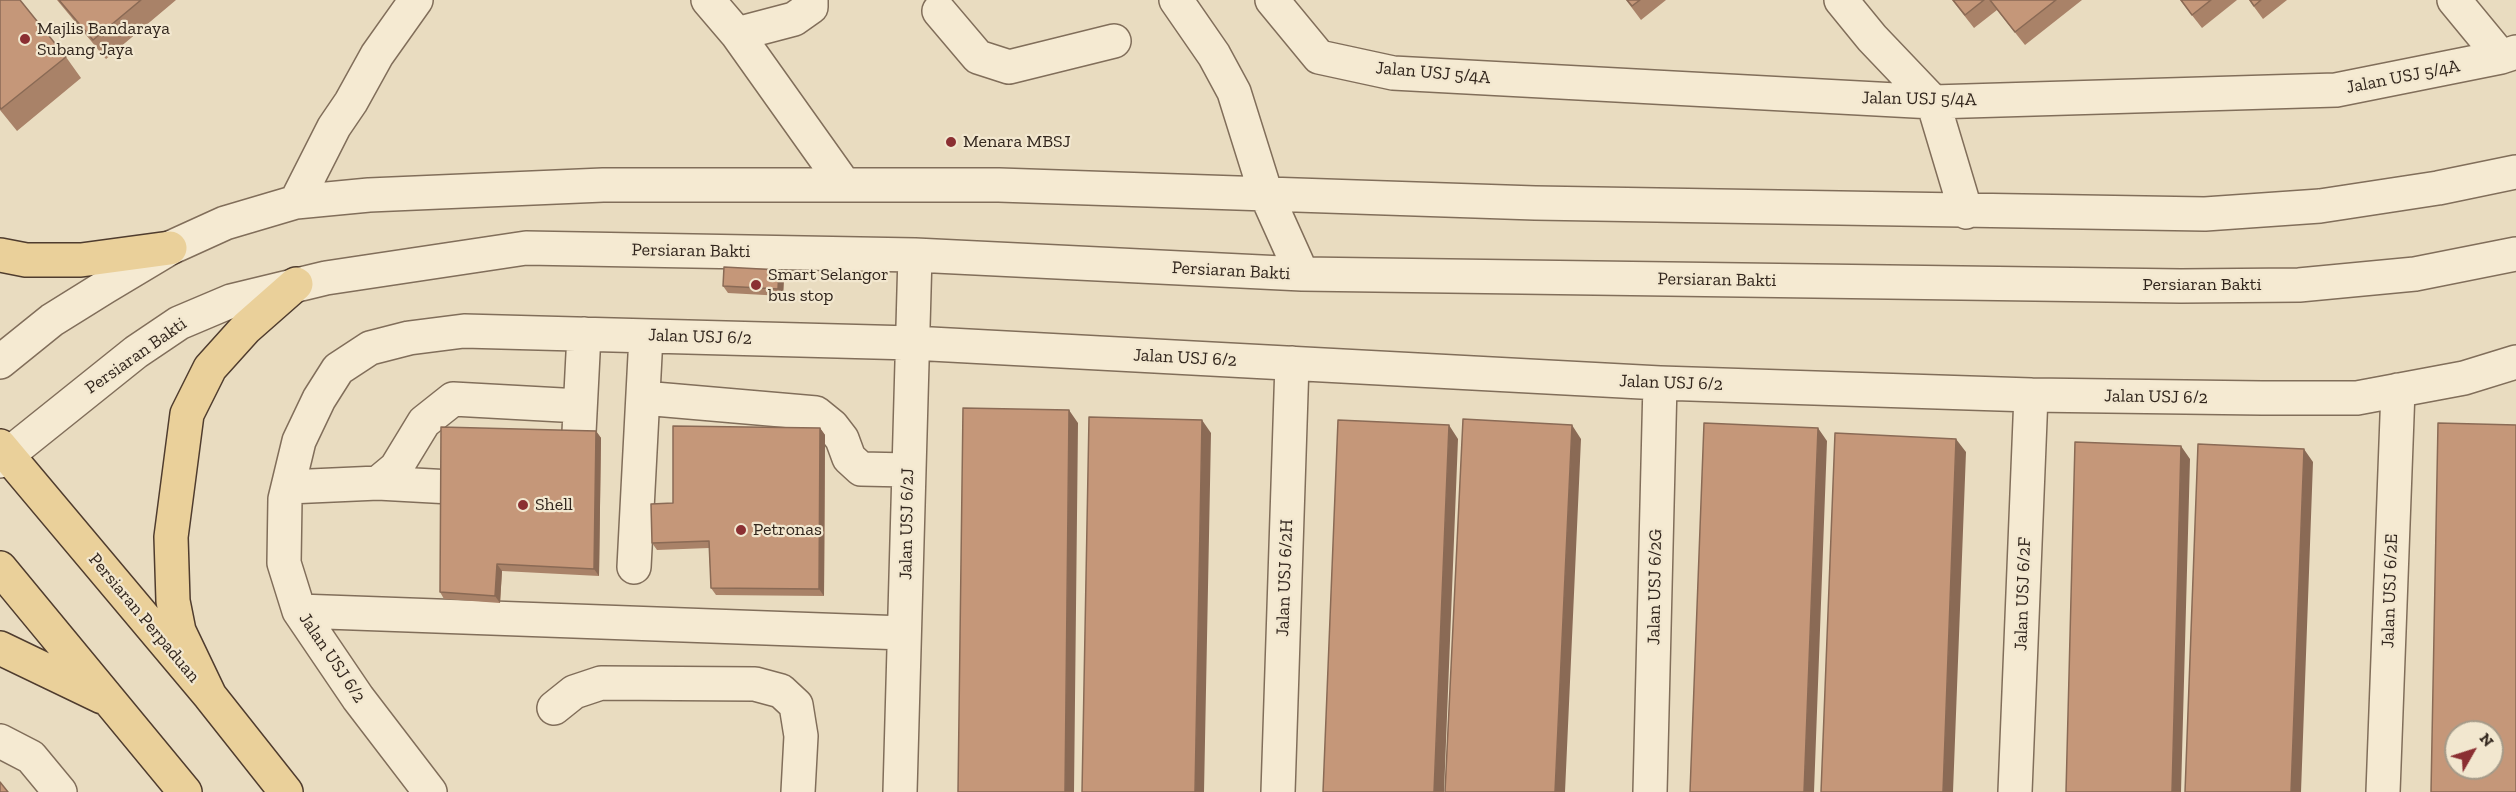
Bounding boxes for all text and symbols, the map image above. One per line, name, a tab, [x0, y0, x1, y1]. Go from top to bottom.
place label: Majlis Bandaraya Subang Jaya	[37, 18, 170, 60]
marker: Majlis Bandaraya Subang Jaya	[18, 32, 32, 46]
street label: Jalan USJ 5/4A	[2345, 55, 2461, 99]
street label: Jalan USJ 5/4A	[1375, 57, 1491, 89]
street label: Jalan USJ 5/4A	[1861, 87, 1977, 111]
place label: Menara MBSJ	[963, 131, 1071, 153]
marker: Menara MBSJ	[944, 135, 958, 149]
street label: Persiaran Bakti	[631, 239, 751, 263]
street label: Persiaran Bakti	[1171, 257, 1291, 285]
place label: Smart Selangor bus stop	[768, 264, 889, 306]
street label: Persiaran Bakti	[1657, 268, 1777, 292]
street label: Persiaran Bakti	[2143, 274, 2261, 296]
marker: Smart Selangor bus stop	[749, 278, 763, 292]
street label: Persiaran Bakti	[81, 313, 191, 399]
street label: Jalan USJ 6/2	[648, 324, 752, 350]
street label: Jalan USJ 6/2	[1133, 344, 1237, 372]
street label: Jalan USJ 6/2	[1619, 370, 1723, 396]
street label: Jalan USJ 6/2	[2104, 385, 2208, 409]
street label: Jalan USJ 6/2J	[895, 468, 919, 580]
place label: Shell	[535, 494, 573, 516]
marker: Shell	[516, 498, 530, 512]
place label: Petronas	[753, 519, 822, 541]
street label: Jalan USJ 6/2H	[1272, 519, 1298, 637]
marker: Petronas	[734, 523, 748, 537]
street label: Jalan USJ 6/2G	[1643, 529, 1667, 645]
street label: Jalan USJ 6/2E	[2377, 533, 2403, 649]
street label: Jalan USJ 6/2F	[2010, 537, 2036, 651]
street label: Persiaran Perpaduan	[84, 549, 204, 687]
street label: Jalan USJ 6/2	[294, 609, 370, 707]
north arrow	[2444, 720, 2504, 780]
text: N	[2476, 729, 2498, 750]

